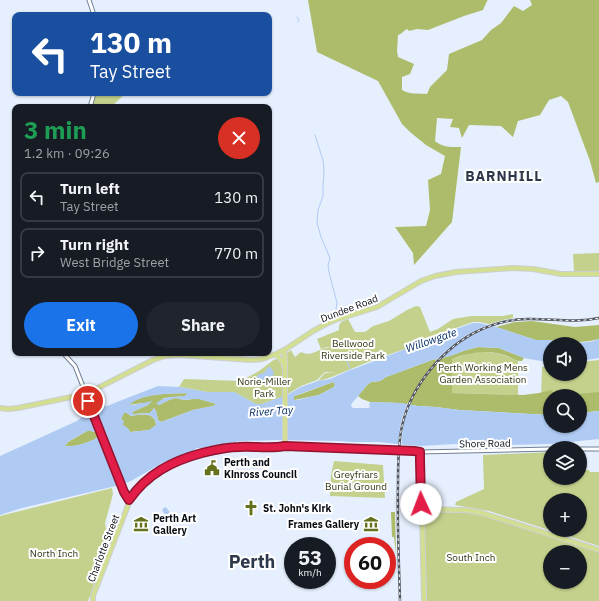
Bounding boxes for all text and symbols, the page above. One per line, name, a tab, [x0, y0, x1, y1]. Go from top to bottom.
text: 130 m	[90, 24, 172, 61]
icon: left	[24, 28, 76, 80]
text: Tay Street	[90, 60, 171, 83]
text: 3 min	[24, 114, 87, 146]
button: close	[218, 117, 260, 159]
text: 1.2 km · 09:26	[24, 145, 110, 162]
district label: BARNHILL	[465, 167, 543, 185]
text: Turn left	[60, 179, 120, 198]
icon: left	[26, 186, 48, 208]
text: 130 m	[214, 188, 258, 207]
text: Tay Street	[60, 198, 119, 215]
text: Turn right	[60, 235, 129, 254]
icon: right	[26, 242, 48, 264]
text: 770 m	[214, 244, 258, 263]
text: West Bridge Street	[60, 254, 169, 271]
street label: Dundee Road	[319, 292, 380, 325]
button: Exit	[24, 302, 138, 348]
button: Share	[146, 302, 260, 348]
water label: Willowgate	[404, 325, 459, 355]
park label: Bellwood Riverside Park	[321, 337, 386, 362]
map controls	[543, 337, 587, 589]
button: sound	[543, 337, 587, 381]
park label: Perth Working Mens Garden Association	[438, 361, 528, 386]
park label: Norie-Miller Park	[237, 375, 291, 400]
pin	[71, 384, 105, 418]
button: search	[543, 389, 587, 433]
icon: arrive	[77, 390, 99, 412]
water label: River Tay	[248, 402, 294, 420]
street label: Shore Road	[459, 437, 511, 450]
button: layers	[543, 441, 587, 485]
place label: Perth and Kinross Council	[224, 456, 297, 481]
public building icon: Perth and Kinross Council	[203, 459, 221, 477]
park label: Greyfriars Burial Ground	[325, 468, 387, 493]
position arrow	[400, 483, 442, 525]
button: +	[543, 493, 587, 537]
church icon: St. John's Kirk	[242, 499, 260, 517]
place label: St. John's Kirk	[263, 502, 331, 515]
street label: Charlotte Street	[85, 512, 123, 584]
place label: Perth Art Gallery	[153, 512, 196, 537]
museum icon: Perth Art Gallery	[132, 515, 150, 533]
museum icon: Frames Gallery	[362, 515, 380, 533]
place label: Frames Gallery	[288, 518, 360, 531]
speed limit sign: 60	[344, 537, 396, 589]
text: 53	[298, 544, 322, 571]
button: −	[543, 545, 587, 589]
park label: North Inch	[30, 547, 78, 560]
district label: Perth	[229, 550, 275, 573]
park label: South Inch	[446, 551, 496, 564]
text: km/h	[298, 566, 322, 579]

